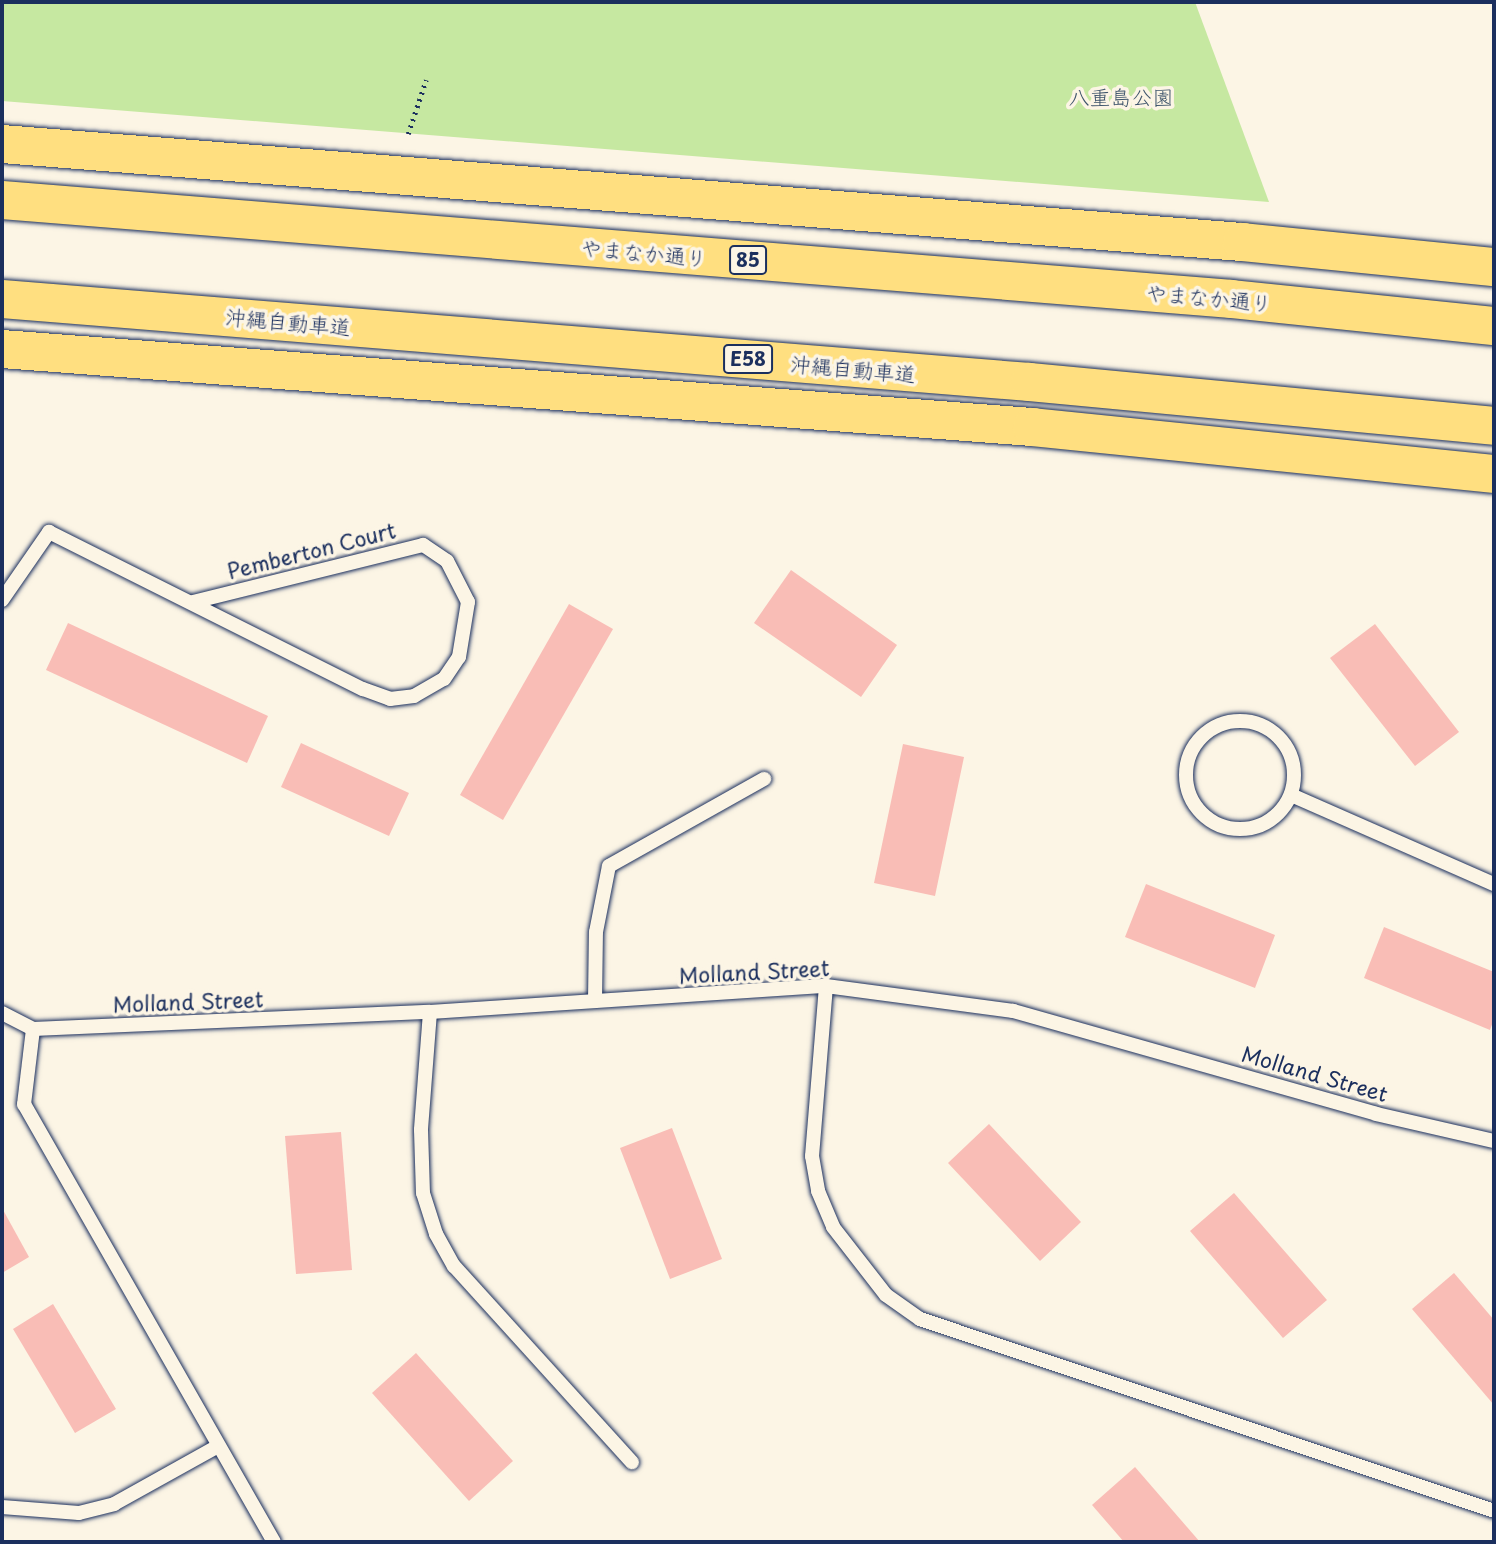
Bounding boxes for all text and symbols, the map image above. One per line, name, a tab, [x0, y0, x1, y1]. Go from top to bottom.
park label: 八重島公園	[1069, 83, 1173, 109]
street label: やまなか通り	[580, 234, 708, 270]
road number: 85	[729, 244, 767, 276]
street label: やまなか通り	[1145, 279, 1273, 315]
street label: 沖縄自動車道	[224, 303, 352, 339]
road number: E58	[722, 344, 774, 374]
street label: 沖縄自動車道	[789, 350, 917, 386]
street label: Pemberton Court	[224, 517, 398, 583]
street label: Molland Street	[678, 954, 830, 988]
street label: Molland Street	[112, 986, 264, 1016]
street label: Molland Street	[1239, 1040, 1391, 1106]

